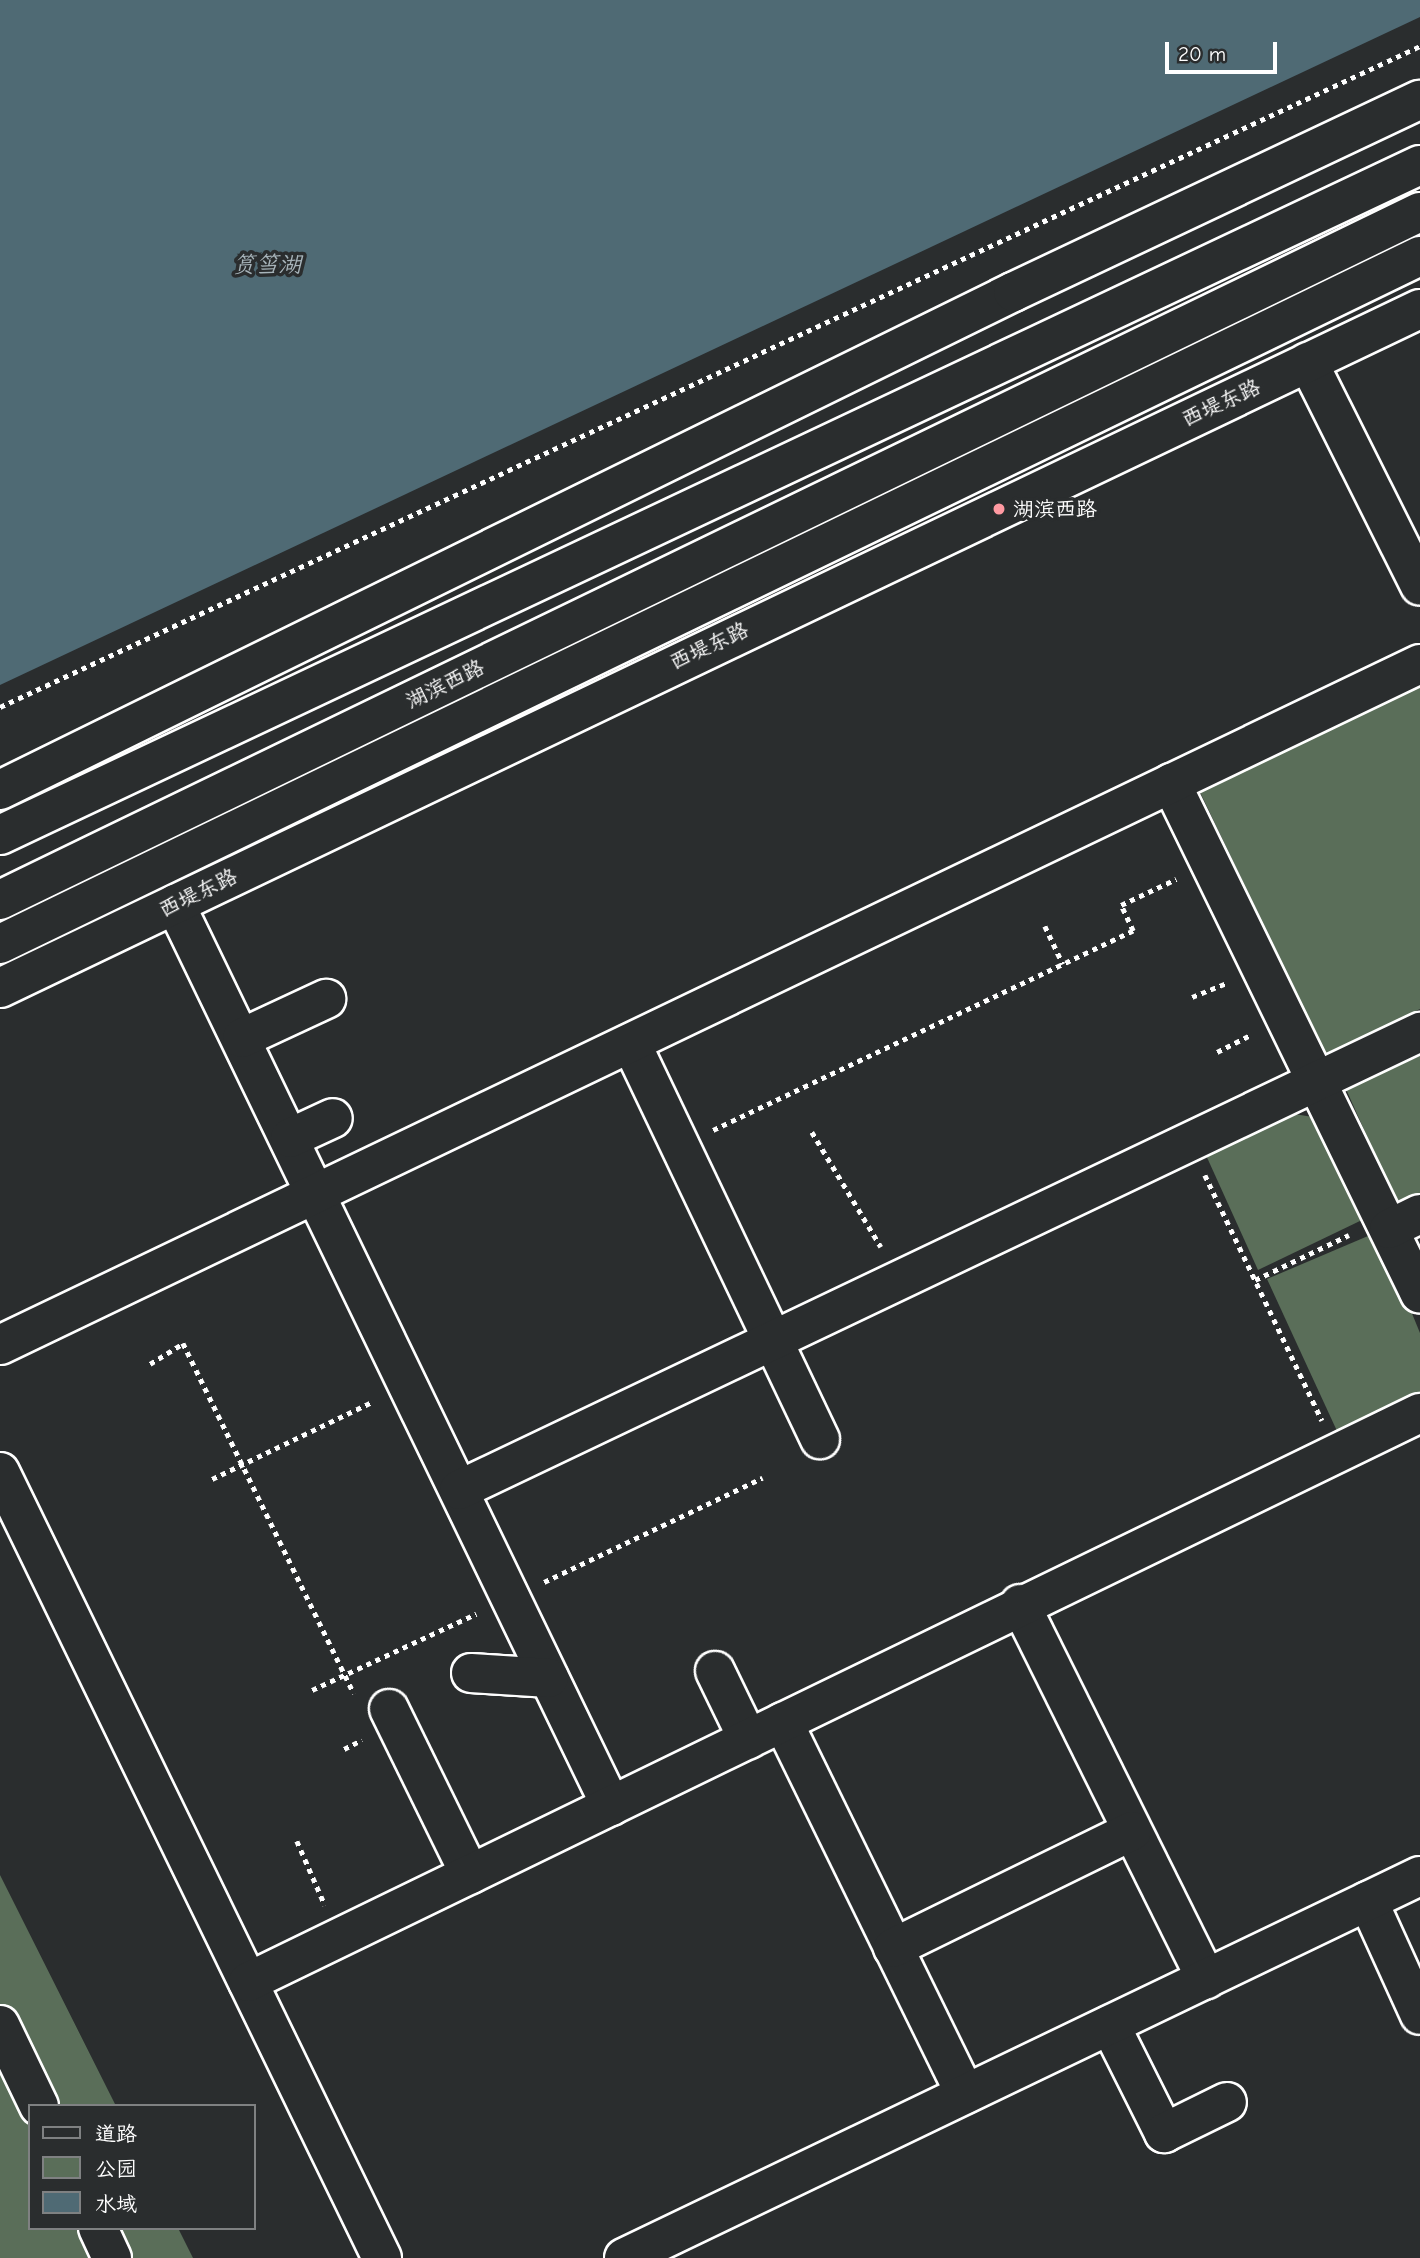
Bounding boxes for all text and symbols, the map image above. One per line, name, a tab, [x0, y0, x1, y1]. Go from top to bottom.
scale bar	[1168, 28, 1280, 72]
text: 20 m	[1178, 42, 1226, 66]
water label: 筼筜湖	[233, 251, 301, 279]
street label: 西堤东路	[1178, 374, 1264, 432]
place label: 湖滨西路	[1013, 496, 1097, 522]
marker: 湖滨西路	[991, 501, 1007, 517]
street label: 西堤东路	[666, 617, 752, 675]
street label: 湖滨西路	[402, 654, 488, 714]
street label: 西堤东路	[155, 863, 241, 923]
legend	[28, 2104, 256, 2230]
text: 道路	[95, 2122, 137, 2146]
text: 公园	[95, 2157, 137, 2181]
text: 水域	[95, 2192, 137, 2216]

